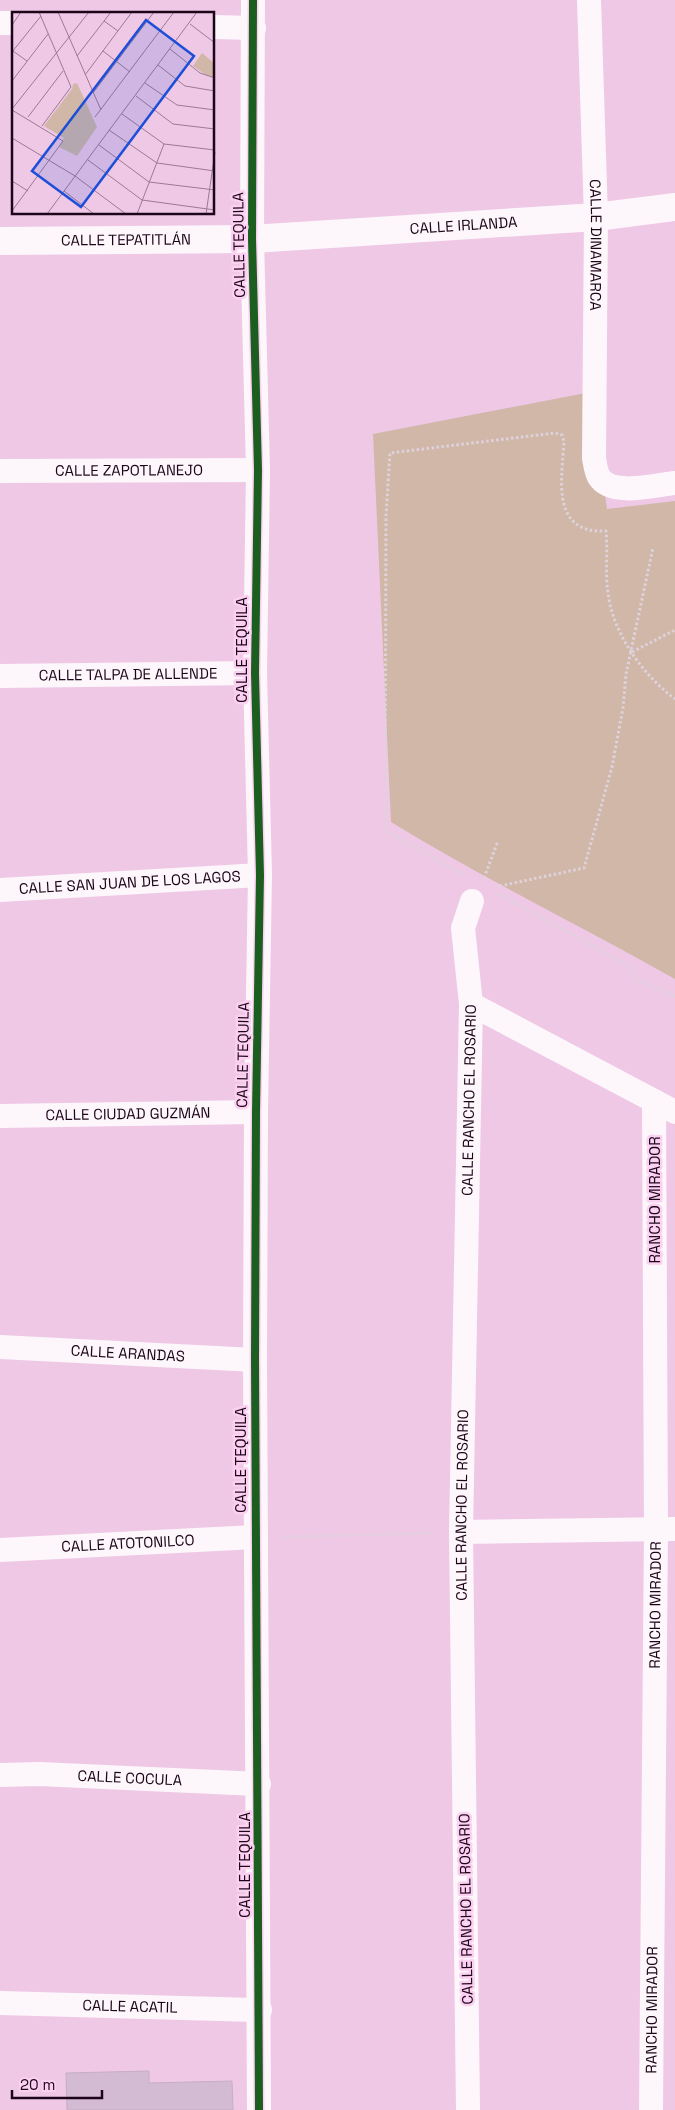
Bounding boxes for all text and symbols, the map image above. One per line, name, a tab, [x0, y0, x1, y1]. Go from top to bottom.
inset map	[12, 12, 215, 215]
street label: CALLE DINAMARCA	[586, 179, 606, 311]
street label: CALLE TEQUILA	[228, 191, 249, 298]
street label: CALLE IRLANDA	[409, 212, 518, 238]
street label: CALLE TEPATITLÁN	[61, 229, 191, 250]
street label: CALLE ZAPOTLANEJO	[55, 460, 203, 480]
street label: CALLE TEQUILA	[232, 597, 251, 703]
street label: CALLE TALPA DE ALLENDE	[39, 663, 217, 685]
street label: CALLE SAN JUAN DE LOS LAGOS	[18, 866, 241, 898]
street label: CALLE TEQUILA	[232, 1001, 253, 1108]
street label: CALLE RANCHO EL ROSARIO	[457, 1004, 480, 1196]
street label: CALLE CIUDAD GUZMÁN	[45, 1103, 211, 1124]
street label: RANCHO MIRADOR	[645, 1136, 664, 1264]
street label: CALLE ARANDAS	[70, 1341, 185, 1365]
street label: CALLE TEQUILA	[231, 1407, 250, 1513]
street label: CALLE RANCHO EL ROSARIO	[451, 1409, 472, 1601]
street label: CALLE ATOTONILCO	[61, 1530, 195, 1556]
street label: RANCHO MIRADOR	[645, 1541, 665, 1669]
street label: CALLE COCULA	[77, 1766, 183, 1790]
street label: CALLE TEQUILA	[235, 1812, 254, 1918]
street label: CALLE RANCHO EL ROSARIO	[454, 1813, 477, 2005]
street label: RANCHO MIRADOR	[641, 1946, 661, 2074]
street label: CALLE ACATIL	[82, 1995, 178, 2017]
scale bar	[12, 2068, 102, 2100]
text: 20 m	[20, 2075, 55, 2094]

